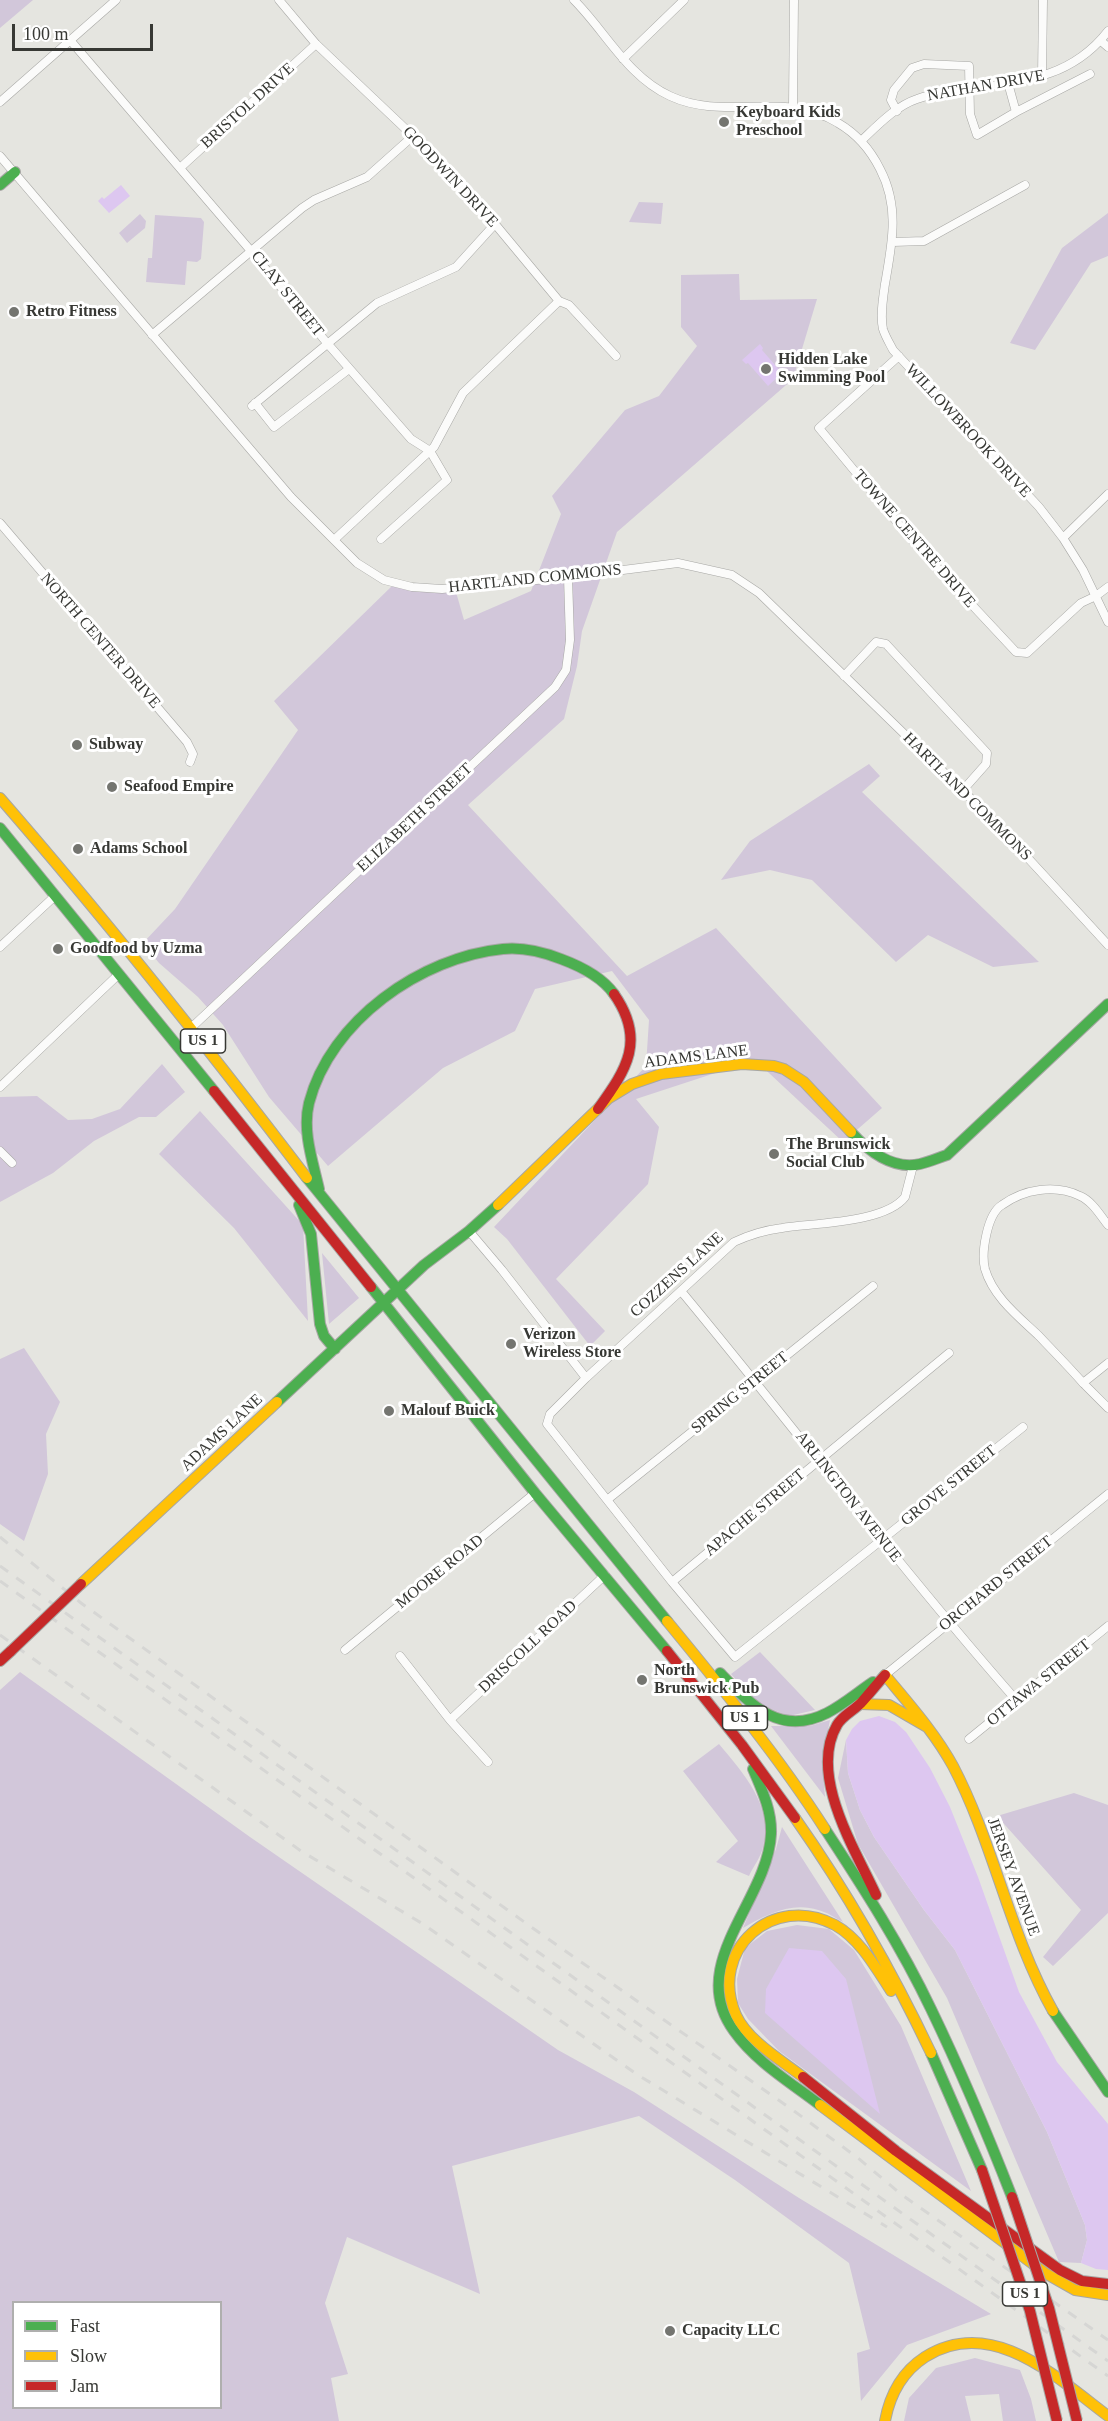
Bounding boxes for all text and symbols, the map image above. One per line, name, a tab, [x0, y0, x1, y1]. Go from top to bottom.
scale bar	[15, 12, 156, 50]
text: 100 m	[23, 24, 69, 44]
street label: BRISTOL DRIVE	[197, 59, 299, 153]
street label: NATHAN DRIVE	[926, 66, 1046, 106]
place label: Keyboard Kids Preschool	[736, 103, 840, 141]
marker: Keyboard Kids Preschool	[717, 115, 731, 129]
street label: GOODWIN DRIVE	[398, 123, 502, 231]
street label: CLAY STREET	[247, 247, 327, 341]
place label: Retro Fitness	[26, 302, 117, 322]
marker: Retro Fitness	[7, 305, 21, 319]
place label: Hidden Lake Swimming Pool	[778, 350, 885, 388]
street label: WILLOWBROOK DRIVE	[901, 360, 1035, 502]
marker: Hidden Lake Swimming Pool	[759, 362, 773, 376]
street label: TOWNE CENTRE DRIVE	[849, 466, 979, 612]
street label: HARTLAND COMMONS	[448, 560, 622, 598]
street label: NORTH CENTER DRIVE	[36, 569, 164, 713]
street label: HARTLAND COMMONS	[899, 729, 1035, 865]
place label: Subway	[89, 735, 143, 755]
marker: Subway	[70, 738, 84, 752]
street label: ELIZABETH STREET	[353, 760, 477, 876]
place label: Seafood Empire	[124, 777, 233, 797]
marker: Seafood Empire	[105, 780, 119, 794]
place label: Adams School	[90, 839, 187, 859]
marker: Adams School	[71, 842, 85, 856]
place label: Goodfood by Uzma	[70, 939, 202, 959]
marker: Goodfood by Uzma	[51, 942, 65, 956]
road number: US 1	[180, 1029, 226, 1053]
street label: ADAMS LANE	[643, 1041, 749, 1073]
place label: The Brunswick Social Club	[786, 1135, 890, 1173]
marker: The Brunswick Social Club	[767, 1147, 781, 1161]
street label: COZZENS LANE	[626, 1228, 728, 1322]
place label: Verizon Wireless Store	[523, 1325, 621, 1363]
marker: Verizon Wireless Store	[504, 1337, 518, 1351]
street label: SPRING STREET	[687, 1348, 793, 1438]
street label: ADAMS LANE	[177, 1390, 267, 1476]
place label: Malouf Buick	[401, 1401, 495, 1421]
marker: Malouf Buick	[382, 1404, 396, 1418]
street label: ARLINGTON AVENUE	[791, 1428, 905, 1566]
street label: GROVE STREET	[897, 1441, 1001, 1531]
street label: APACHE STREET	[701, 1465, 809, 1561]
street label: MOORE ROAD	[392, 1531, 488, 1613]
street label: ORCHARD STREET	[935, 1532, 1057, 1636]
street label: DRISCOLL ROAD	[475, 1596, 581, 1698]
street label: OTTAWA STREET	[983, 1635, 1095, 1731]
place label: North Brunswick Pub	[654, 1661, 759, 1699]
marker: North Brunswick Pub	[635, 1673, 649, 1687]
road number: US 1	[722, 1706, 768, 1730]
street label: JERSEY AVENUE	[983, 1815, 1043, 1939]
road number: US 1	[1002, 2282, 1048, 2306]
legend	[12, 2301, 222, 2409]
text: Fast	[70, 2316, 100, 2336]
place label: Capacity LLC	[682, 2321, 780, 2341]
marker: Capacity LLC	[663, 2324, 677, 2338]
text: Slow	[70, 2346, 107, 2366]
text: Jam	[70, 2376, 99, 2396]

